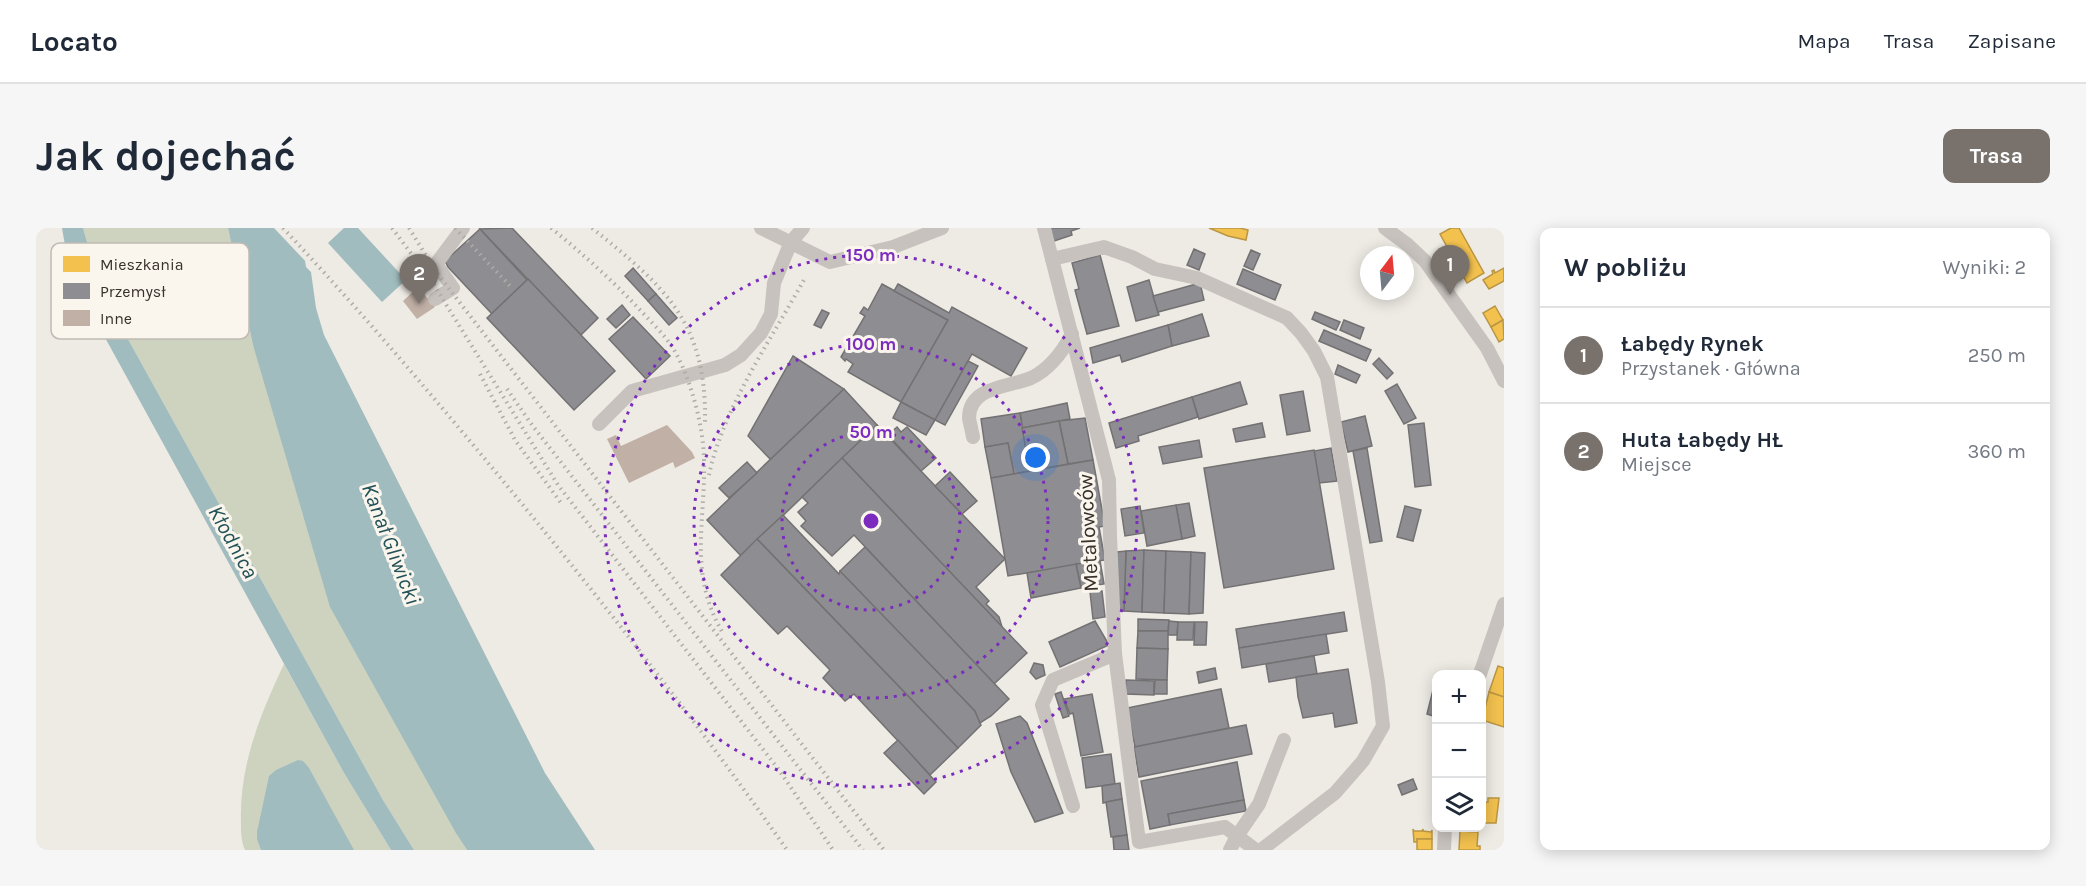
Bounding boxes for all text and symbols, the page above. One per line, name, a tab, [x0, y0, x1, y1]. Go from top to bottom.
text: Locato	[30, 25, 118, 58]
text: Mapa	[1798, 29, 1851, 53]
text: Trasa	[1884, 29, 1934, 53]
text: Zapisane	[1967, 29, 2056, 53]
button: Trasa	[1943, 129, 2050, 183]
text: Jak dojechać	[36, 131, 296, 181]
legend	[51, 243, 249, 339]
text: 150 m	[846, 244, 896, 266]
pin: 1	[1430, 245, 1470, 295]
north arrow	[1360, 246, 1414, 300]
text: W pobliżu	[1564, 252, 1687, 283]
pin: 2	[400, 254, 439, 304]
text: Mieszkania	[100, 255, 184, 274]
text: Wyniki: 2	[1943, 256, 2026, 279]
text: Przemysł	[100, 282, 166, 301]
text: Inne	[100, 309, 132, 328]
text: Łabędy Rynek	[1621, 331, 1764, 357]
text: 100 m	[846, 333, 896, 355]
text: 1	[1580, 344, 1587, 367]
text: 250 m	[1968, 344, 2026, 367]
text: Przystanek · Główna	[1621, 357, 1801, 380]
text: 50 m	[849, 421, 893, 443]
text: Huta Łabędy HŁ	[1621, 427, 1783, 453]
text: 2	[1577, 440, 1590, 463]
text: 360 m	[1967, 440, 2026, 463]
your location	[1021, 443, 1050, 472]
text: Miejsce	[1621, 453, 1692, 476]
street label: Metalowców	[1073, 473, 1103, 593]
water label: Kanał Gliwicki	[356, 479, 426, 609]
water label: Kłodnica	[202, 501, 264, 583]
centre of rings	[861, 511, 881, 531]
map controls	[1432, 670, 1486, 832]
button: +	[1432, 670, 1486, 724]
button: −	[1432, 724, 1486, 778]
button: layers	[1432, 778, 1486, 832]

